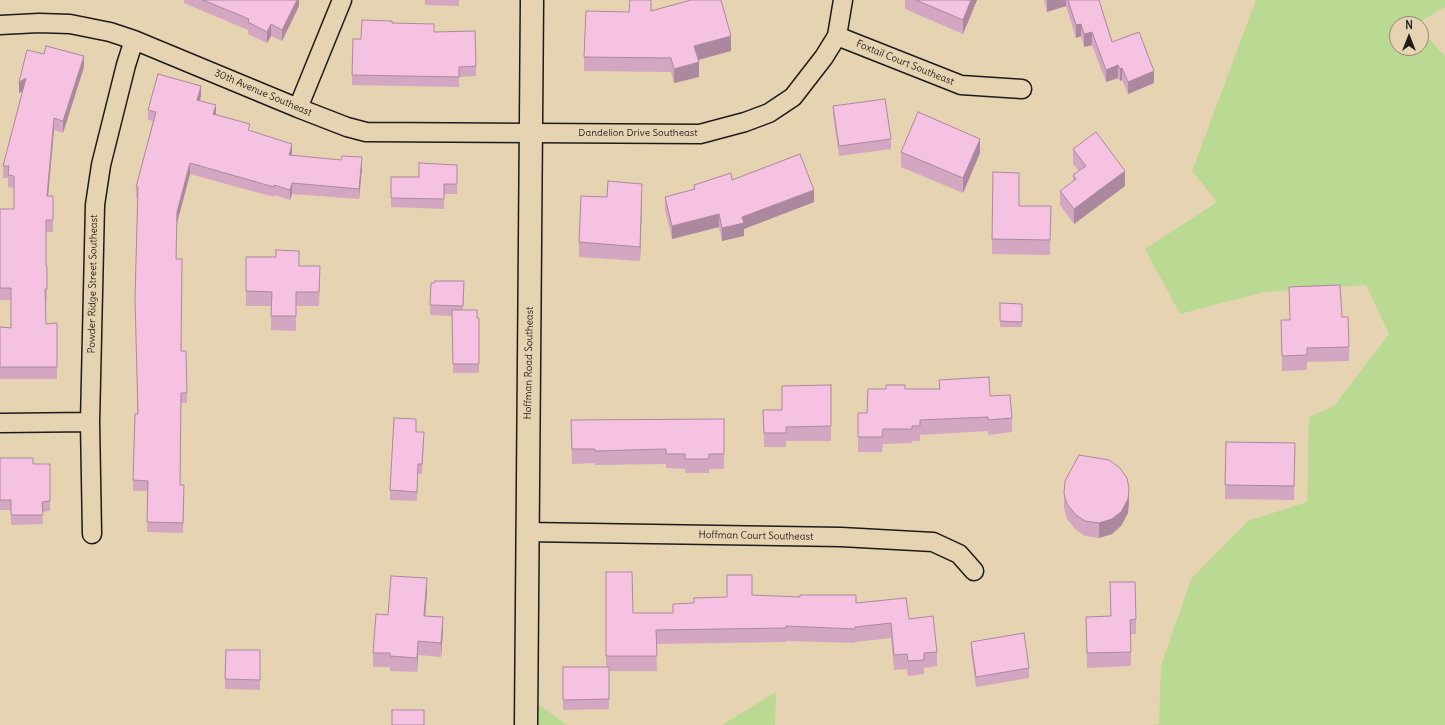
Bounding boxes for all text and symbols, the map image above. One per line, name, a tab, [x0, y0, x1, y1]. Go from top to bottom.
north arrow	[1389, 16, 1429, 56]
text: N	[1405, 18, 1413, 32]
street label: Foxtail Court Southeast	[854, 38, 956, 88]
street label: 30th Avenue Southeast	[212, 67, 314, 119]
street label: Dandelion Drive Southeast	[578, 127, 698, 139]
street label: Powder Ridge Street Southeast	[86, 214, 100, 354]
street label: Hoffman Road Southeast	[522, 306, 536, 420]
street label: Hoffman Court Southeast	[698, 529, 814, 543]

